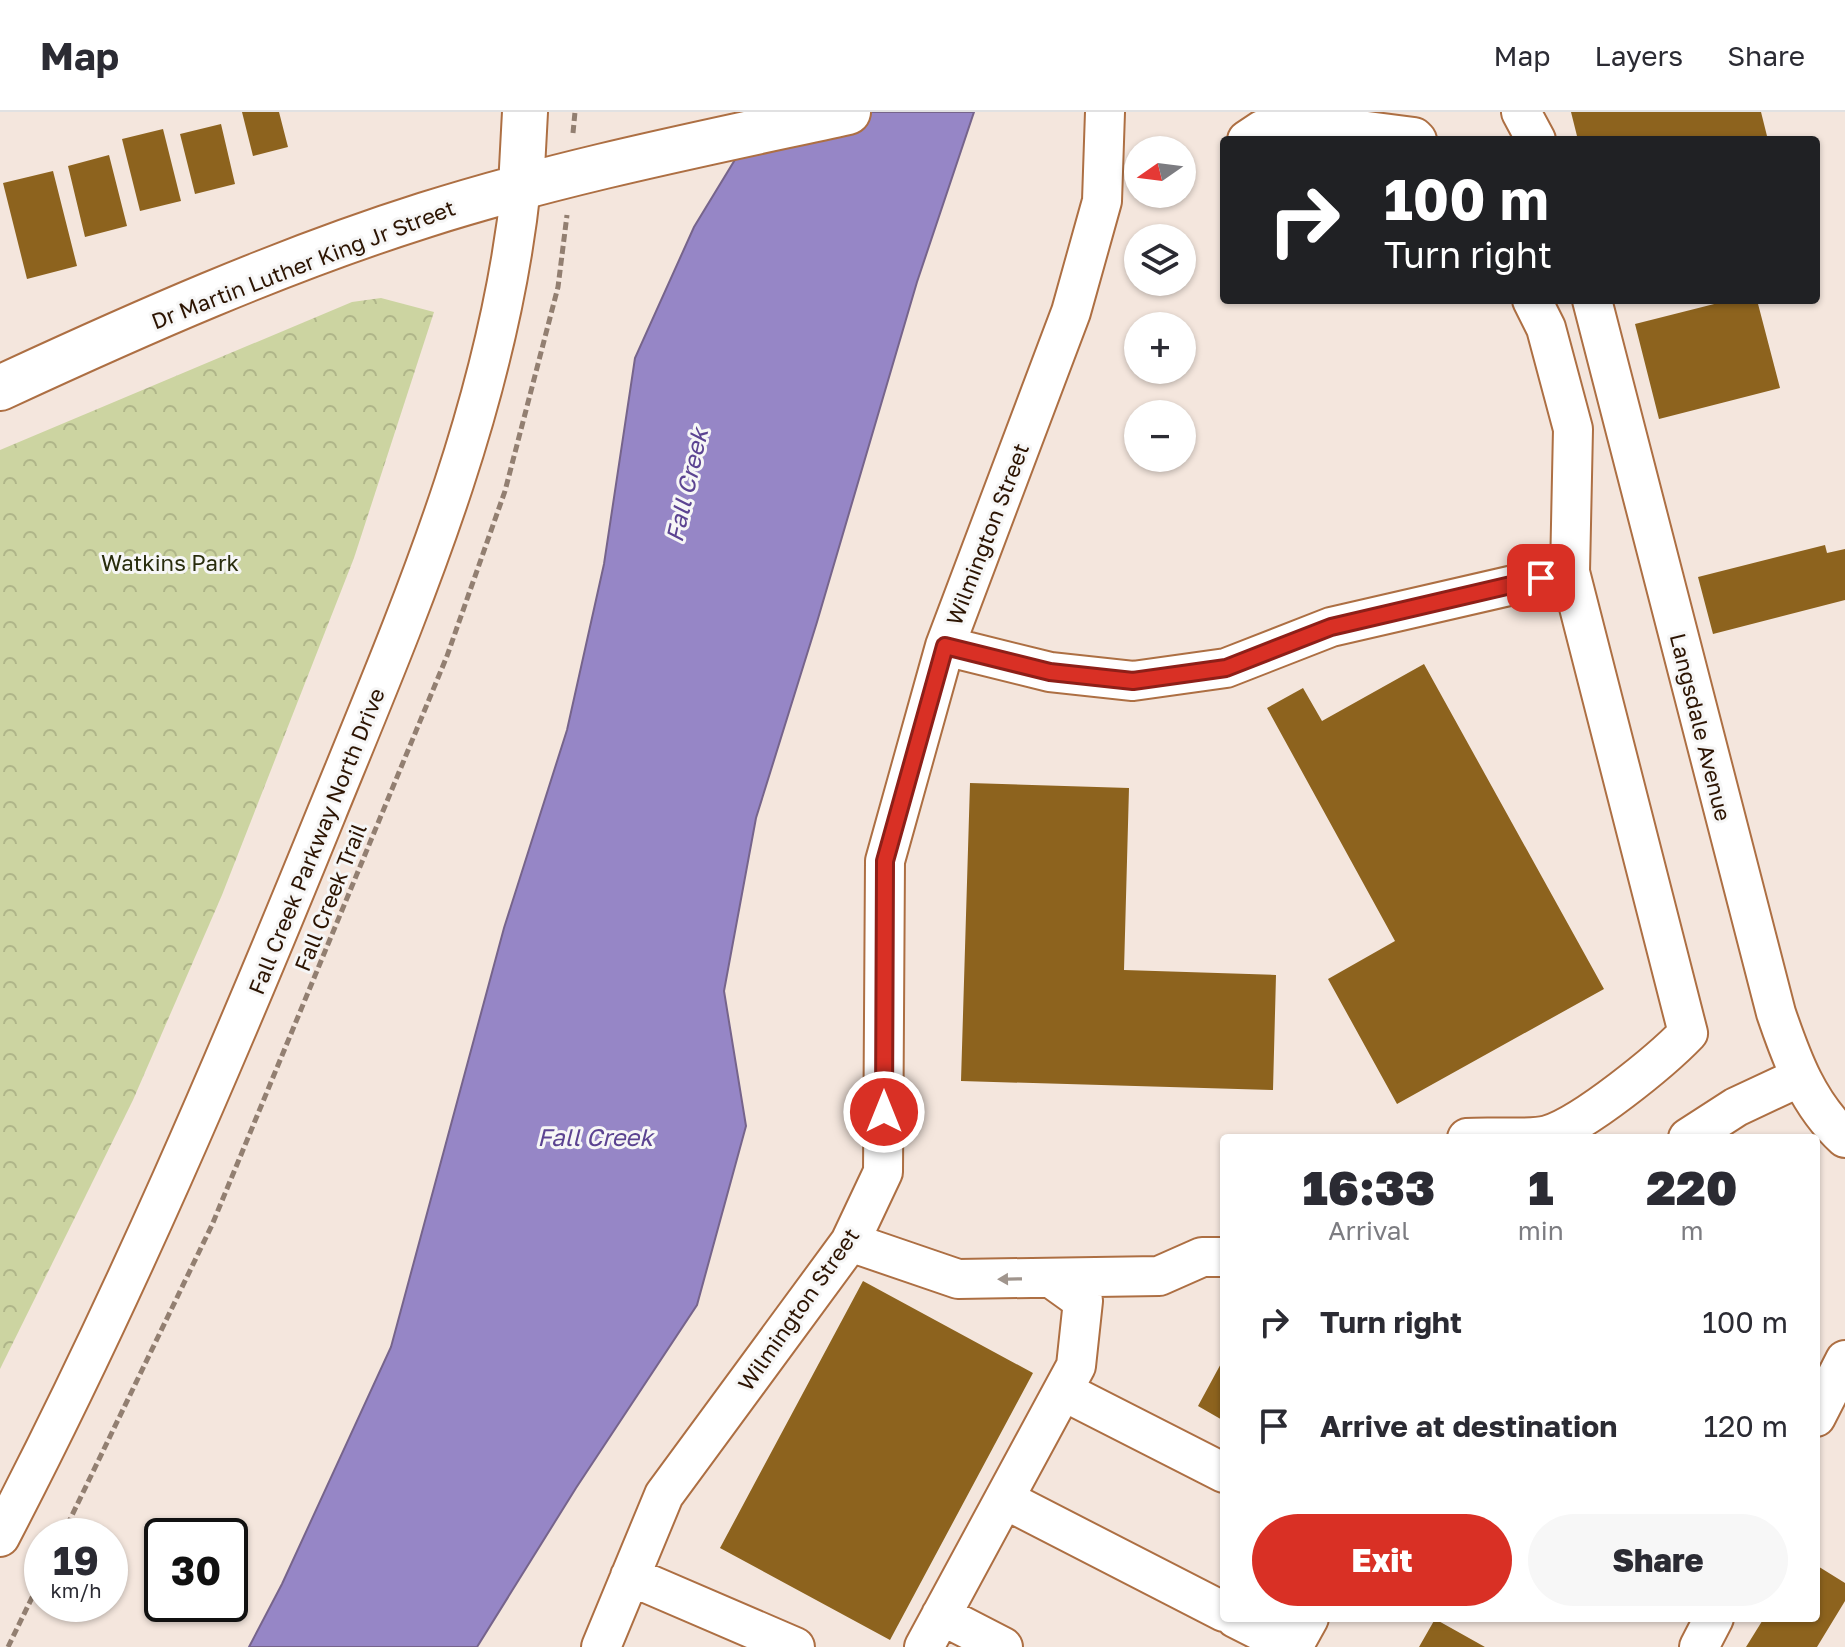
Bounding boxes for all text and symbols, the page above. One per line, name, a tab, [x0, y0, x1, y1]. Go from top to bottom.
text: Map	[40, 33, 119, 78]
text: Map	[1493, 39, 1551, 72]
text: Layers	[1595, 39, 1683, 72]
text: Share	[1727, 39, 1805, 72]
north arrow	[1124, 136, 1196, 208]
map controls	[1124, 136, 1196, 472]
text: 100 m	[1384, 165, 1549, 232]
icon: right	[1252, 168, 1356, 272]
street label: Dr Martin Luther King Jr Street	[147, 193, 459, 335]
button: layers	[1124, 224, 1196, 296]
text: Turn right	[1384, 233, 1552, 276]
button: +	[1124, 312, 1196, 384]
button: −	[1124, 400, 1196, 472]
water label: Fall Creek	[659, 423, 714, 545]
street label: Wilmington Street	[940, 439, 1034, 629]
pin	[1507, 544, 1575, 612]
park label: Watkins Park	[101, 549, 239, 576]
icon: arrive	[1519, 556, 1563, 600]
street label: Langsdale Avenue	[1665, 630, 1737, 824]
street label: Fall Creek Parkway North Drive	[242, 684, 390, 998]
street label: Fall Creek Trail	[288, 819, 372, 975]
position arrow	[842, 1070, 926, 1154]
water label: Fall Creek	[537, 1122, 655, 1151]
text: 16:33	[1302, 1158, 1435, 1216]
text: 1	[1528, 1158, 1554, 1216]
text: 220	[1646, 1158, 1738, 1216]
text: Arrival	[1328, 1215, 1410, 1246]
text: min	[1518, 1215, 1564, 1246]
text: m	[1680, 1215, 1703, 1246]
street label: Wilmington Street	[732, 1222, 864, 1396]
one-way arrow	[997, 1272, 1022, 1285]
icon: right	[1252, 1300, 1296, 1344]
text: Turn right	[1320, 1304, 1462, 1340]
text: 100 m	[1702, 1304, 1788, 1340]
icon: arrive	[1252, 1404, 1296, 1448]
text: Arrive at destination	[1320, 1408, 1617, 1444]
text: 120 m	[1703, 1408, 1788, 1444]
button: Exit	[1252, 1514, 1512, 1606]
button: Share	[1528, 1514, 1788, 1606]
speed limit sign: 30	[144, 1518, 248, 1622]
text: 19	[53, 1536, 99, 1584]
text: km/h	[51, 1578, 101, 1602]

